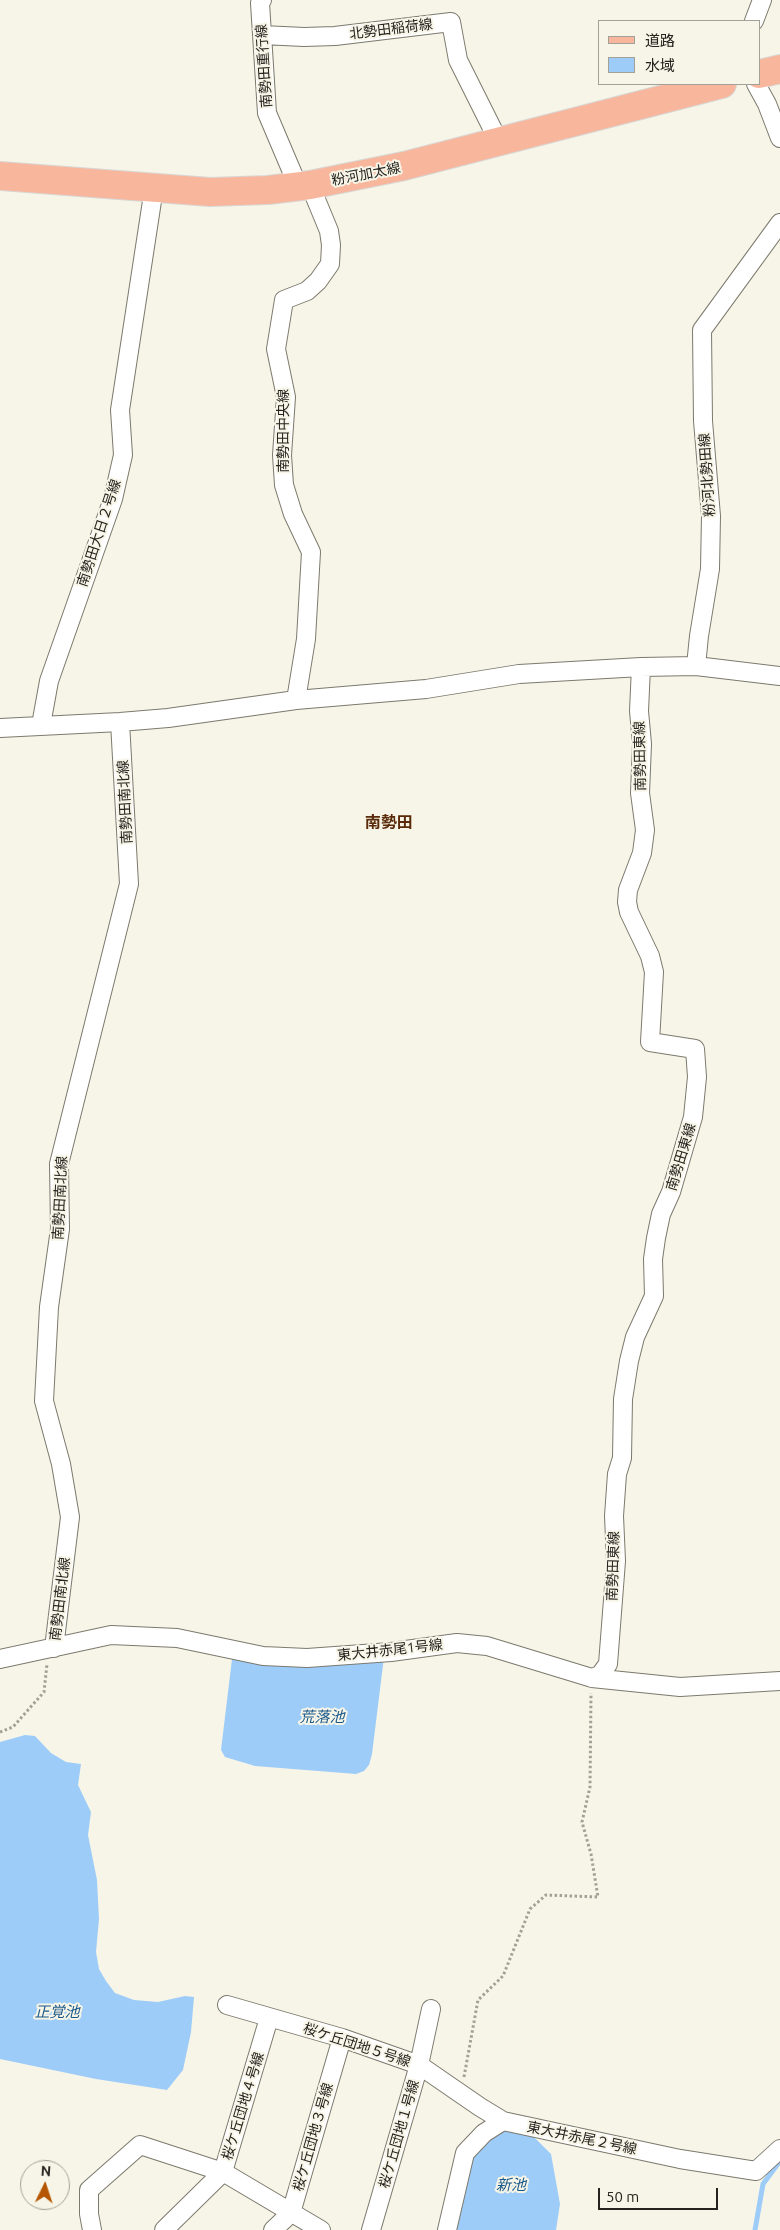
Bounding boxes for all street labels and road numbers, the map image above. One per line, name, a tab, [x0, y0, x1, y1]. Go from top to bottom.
street label: 北勢田稲荷線	[348, 16, 434, 42]
street label: 南勢田重行線	[253, 24, 275, 108]
street label: 粉河加太線	[330, 159, 402, 189]
street label: 南勢田中央線	[275, 389, 291, 473]
street label: 粉河北勢田線	[696, 433, 718, 517]
street label: 南勢田大日２号線	[74, 477, 124, 589]
street label: 南勢田東線	[631, 721, 649, 791]
street label: 南勢田南北線	[114, 760, 136, 844]
street label: 南勢田東線	[663, 1121, 699, 1193]
street label: 南勢田南北線	[49, 1156, 71, 1240]
street label: 南勢田東線	[603, 1531, 623, 1601]
street label: 南勢田南北線	[47, 1556, 73, 1642]
street label: 東大井赤尾1号線	[336, 1636, 444, 1664]
street label: 桜ケ丘団地５号線	[301, 2020, 413, 2070]
street label: 桜ケ丘団地４号線	[219, 2050, 267, 2162]
street label: 桜ケ丘団地１号線	[375, 2078, 423, 2190]
street label: 桜ケ丘団地３号線	[289, 2081, 337, 2193]
street label: 東大井赤尾２号線	[525, 2118, 639, 2158]

